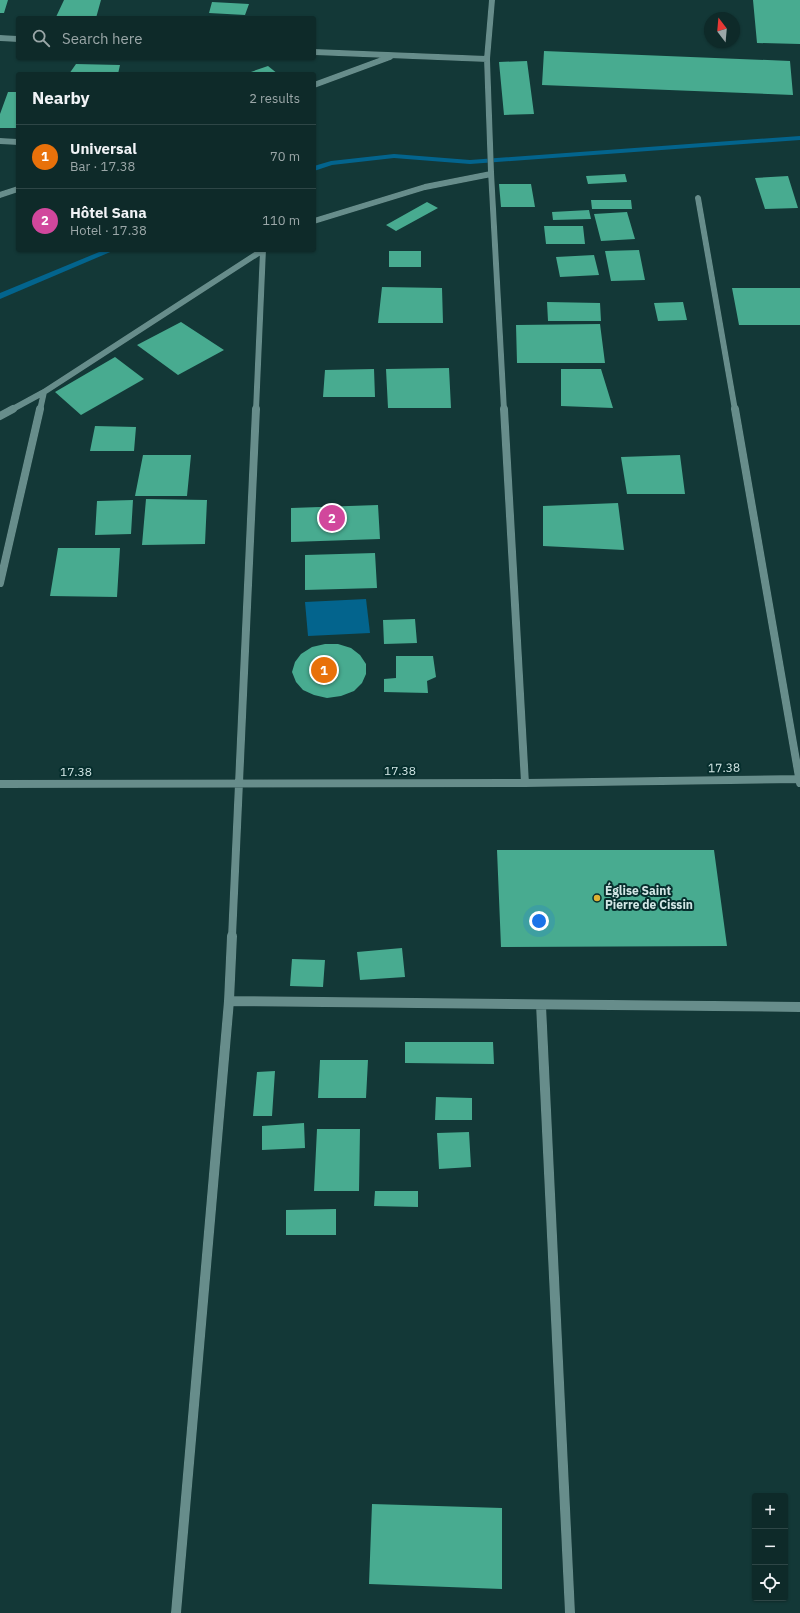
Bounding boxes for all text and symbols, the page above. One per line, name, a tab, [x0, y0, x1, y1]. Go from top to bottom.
north arrow	[704, 12, 740, 48]
search box	[16, 16, 316, 60]
icon: search	[30, 27, 52, 49]
text: Search here	[62, 29, 142, 48]
text: Nearby	[32, 87, 90, 109]
text: 2 results	[249, 90, 300, 107]
text: Universal	[70, 139, 137, 158]
text: 1	[41, 148, 49, 165]
text: 70 m	[270, 148, 300, 165]
text: Bar · 17.38	[70, 158, 135, 175]
text: Hôtel Sana	[70, 203, 147, 222]
text: 2	[41, 212, 49, 229]
text: 110 m	[262, 212, 300, 229]
text: Hotel · 17.38	[70, 222, 147, 239]
pin: 2	[319, 503, 345, 533]
pin: 1	[311, 655, 337, 685]
street label: 17.38	[708, 760, 740, 775]
street label: 17.38	[384, 763, 416, 778]
street label: 17.38	[60, 764, 92, 779]
place label: Église Saint Pierre de Cissin	[605, 882, 693, 912]
marker: Église Saint Pierre de Cissin	[592, 893, 602, 903]
your location	[529, 911, 549, 931]
map controls	[752, 1493, 788, 1601]
button: +	[752, 1493, 788, 1529]
button: −	[752, 1529, 788, 1565]
button: locate	[752, 1565, 788, 1601]

